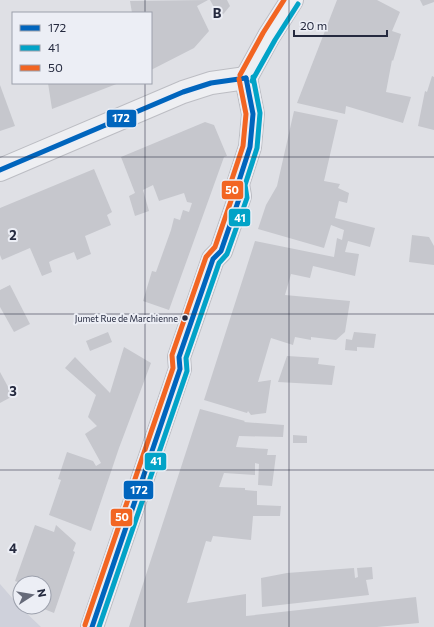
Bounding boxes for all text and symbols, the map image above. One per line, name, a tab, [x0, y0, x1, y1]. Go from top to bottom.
text: B	[213, 5, 222, 21]
legend	[12, 12, 152, 84]
scale bar	[294, 12, 387, 38]
text: 20 m	[300, 18, 327, 32]
text: 172	[48, 20, 66, 34]
text: 41	[48, 40, 60, 54]
text: 50	[48, 60, 63, 74]
line badge: 172	[106, 109, 137, 128]
text: 172	[112, 111, 130, 124]
line badge: 50	[221, 180, 244, 200]
text: 50	[225, 183, 239, 196]
line badge: 41	[228, 208, 251, 227]
text: 41	[234, 211, 246, 224]
text: 2	[9, 227, 17, 243]
place label: Jumet Rue de Marchienne	[75, 313, 178, 324]
marker: Jumet Rue de Marchienne	[180, 313, 190, 323]
text: 3	[9, 383, 17, 399]
line badge: 41	[144, 452, 167, 471]
text: 41	[150, 454, 162, 467]
line badge: 172	[123, 480, 154, 500]
text: 172	[130, 483, 148, 496]
line badge: 50	[110, 508, 133, 527]
text: 50	[115, 510, 129, 523]
text: 4	[9, 540, 17, 556]
north arrow	[12, 575, 52, 615]
text: N	[35, 587, 49, 598]

